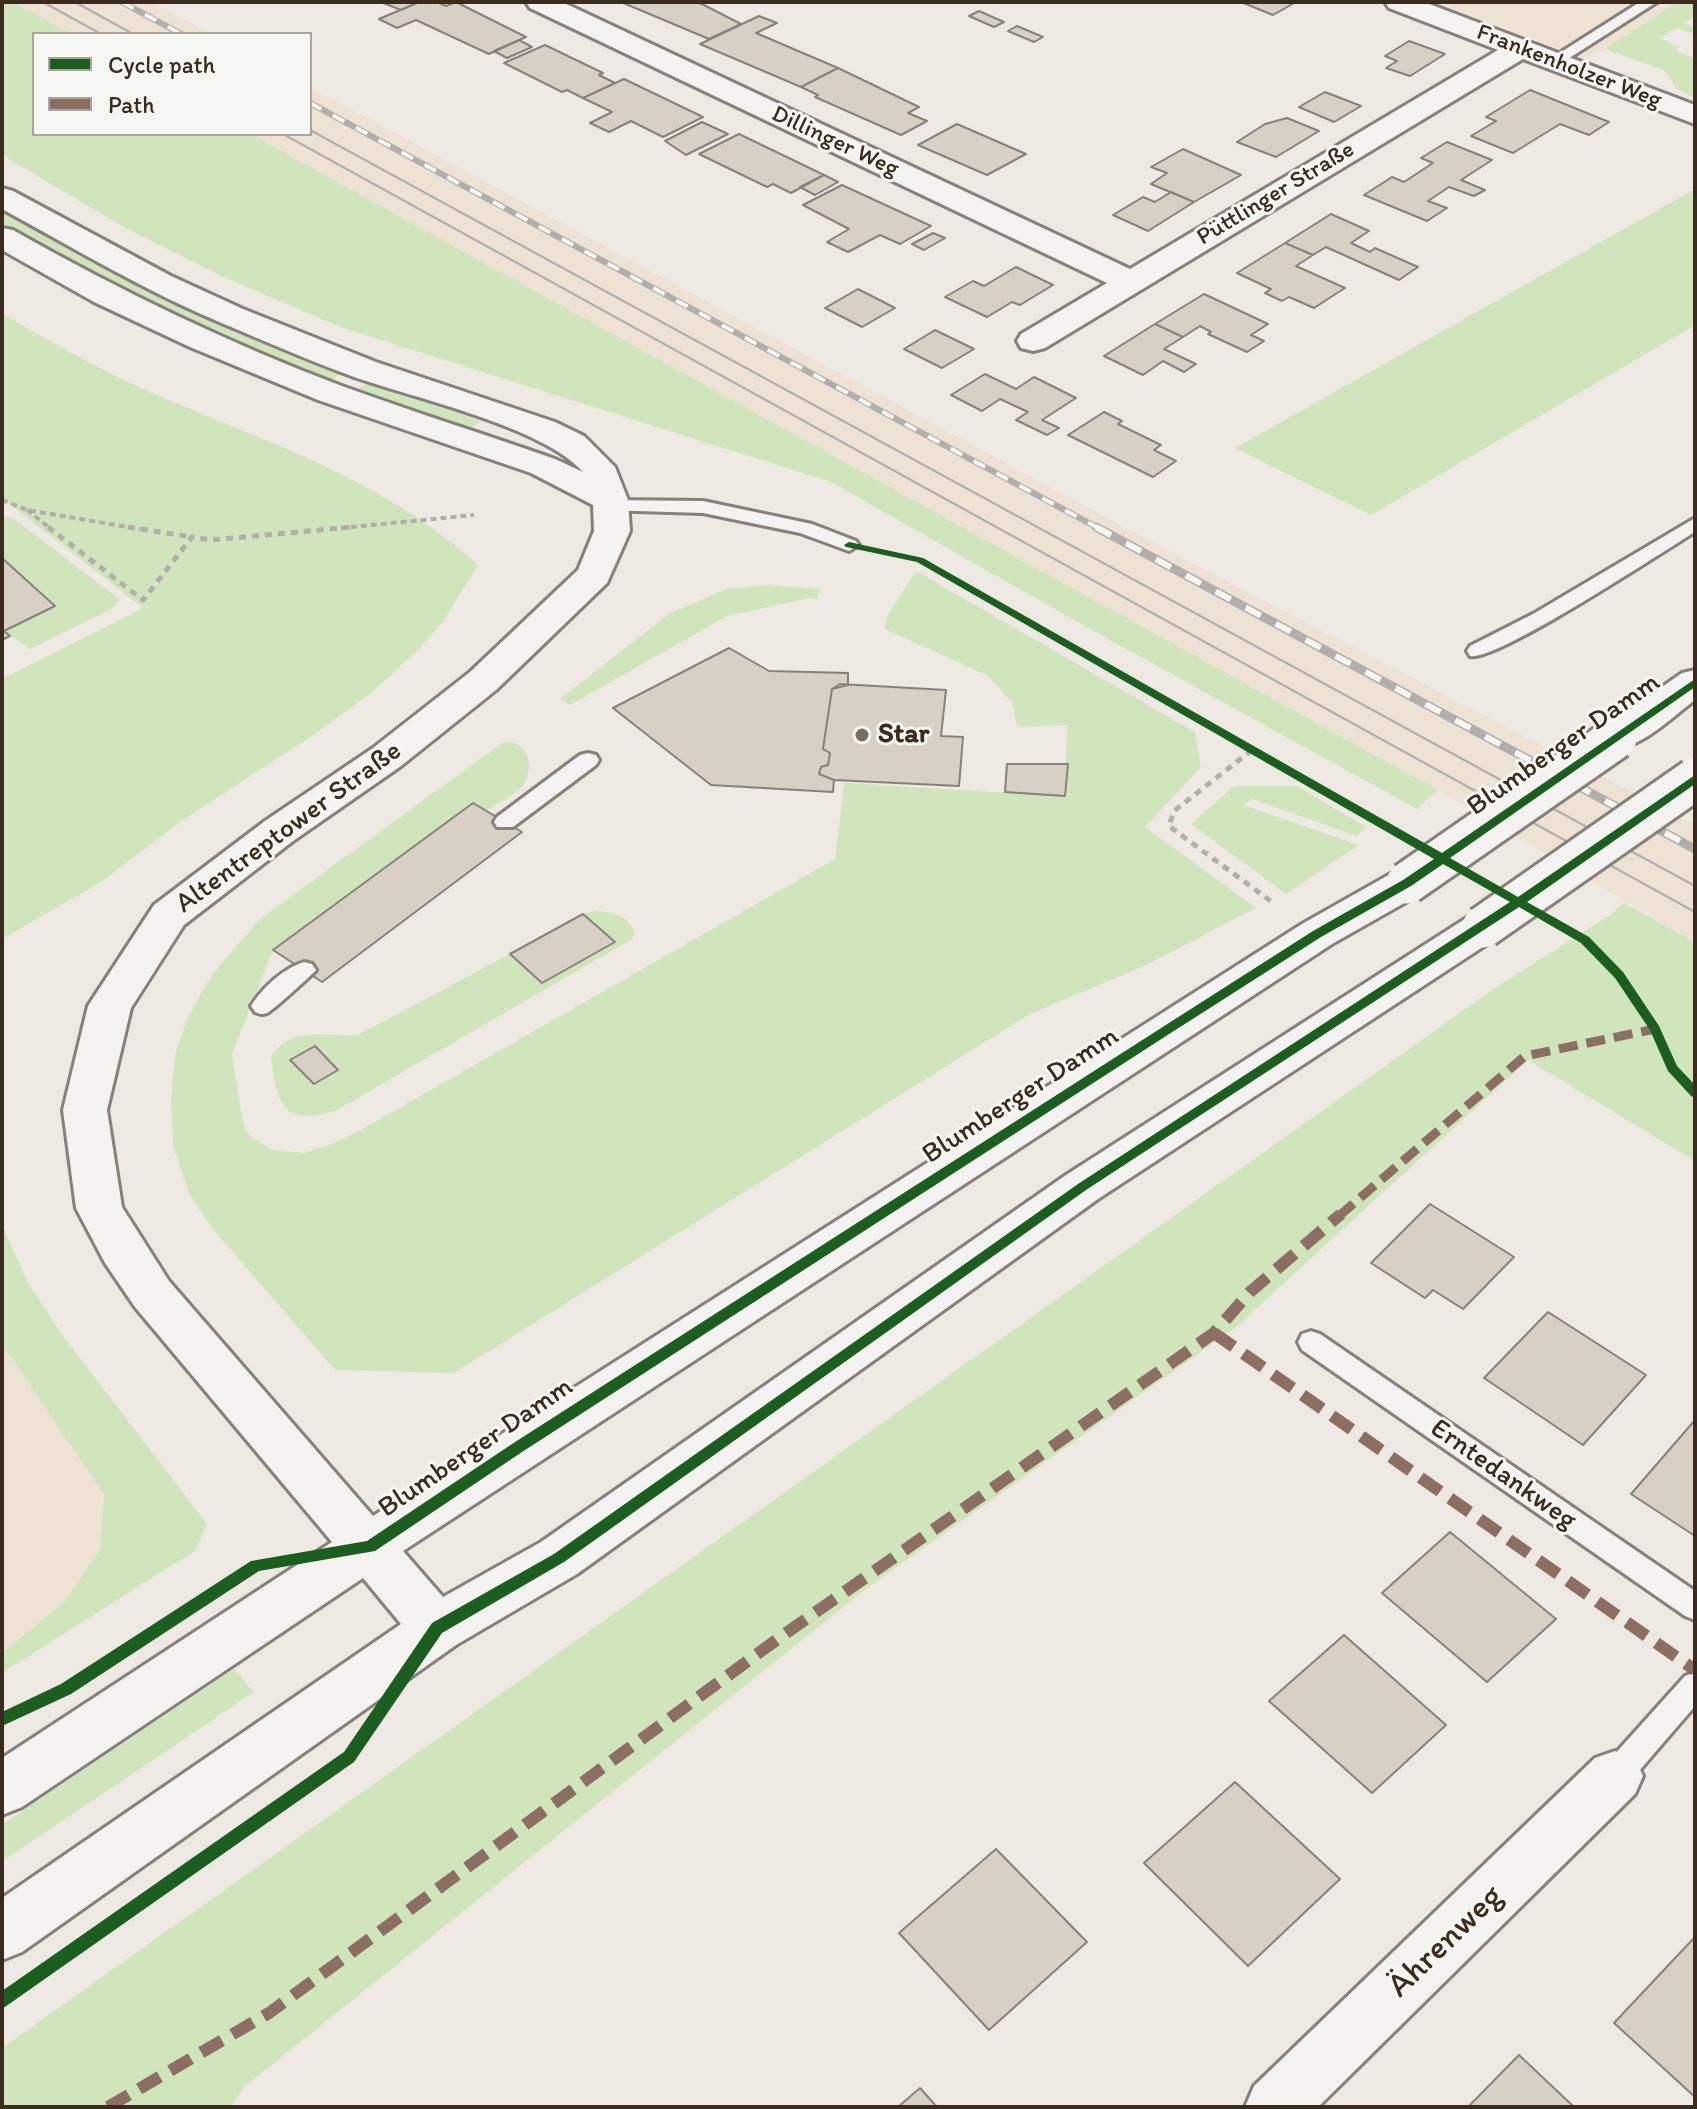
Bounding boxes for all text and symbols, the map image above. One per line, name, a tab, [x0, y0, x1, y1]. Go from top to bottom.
street label: Frankenholzer Weg	[1472, 18, 1666, 116]
legend	[32, 32, 312, 136]
text: Cycle path	[108, 50, 215, 79]
text: Path	[108, 90, 155, 119]
street label: Dillinger Weg	[767, 100, 903, 184]
street label: Püttlinger Straße	[1192, 136, 1360, 252]
street label: Blumberger Damm	[1461, 666, 1667, 824]
place label: Star	[878, 718, 929, 752]
marker: Star	[853, 726, 871, 744]
street label: Altentreptower Straße	[169, 735, 409, 921]
street label: Blumberger Damm	[916, 1020, 1126, 1172]
street label: Blumberger Damm	[372, 1370, 580, 1526]
street label: Erntedankweg	[1423, 1412, 1583, 1538]
street label: Ährenweg	[1380, 1877, 1512, 2007]

